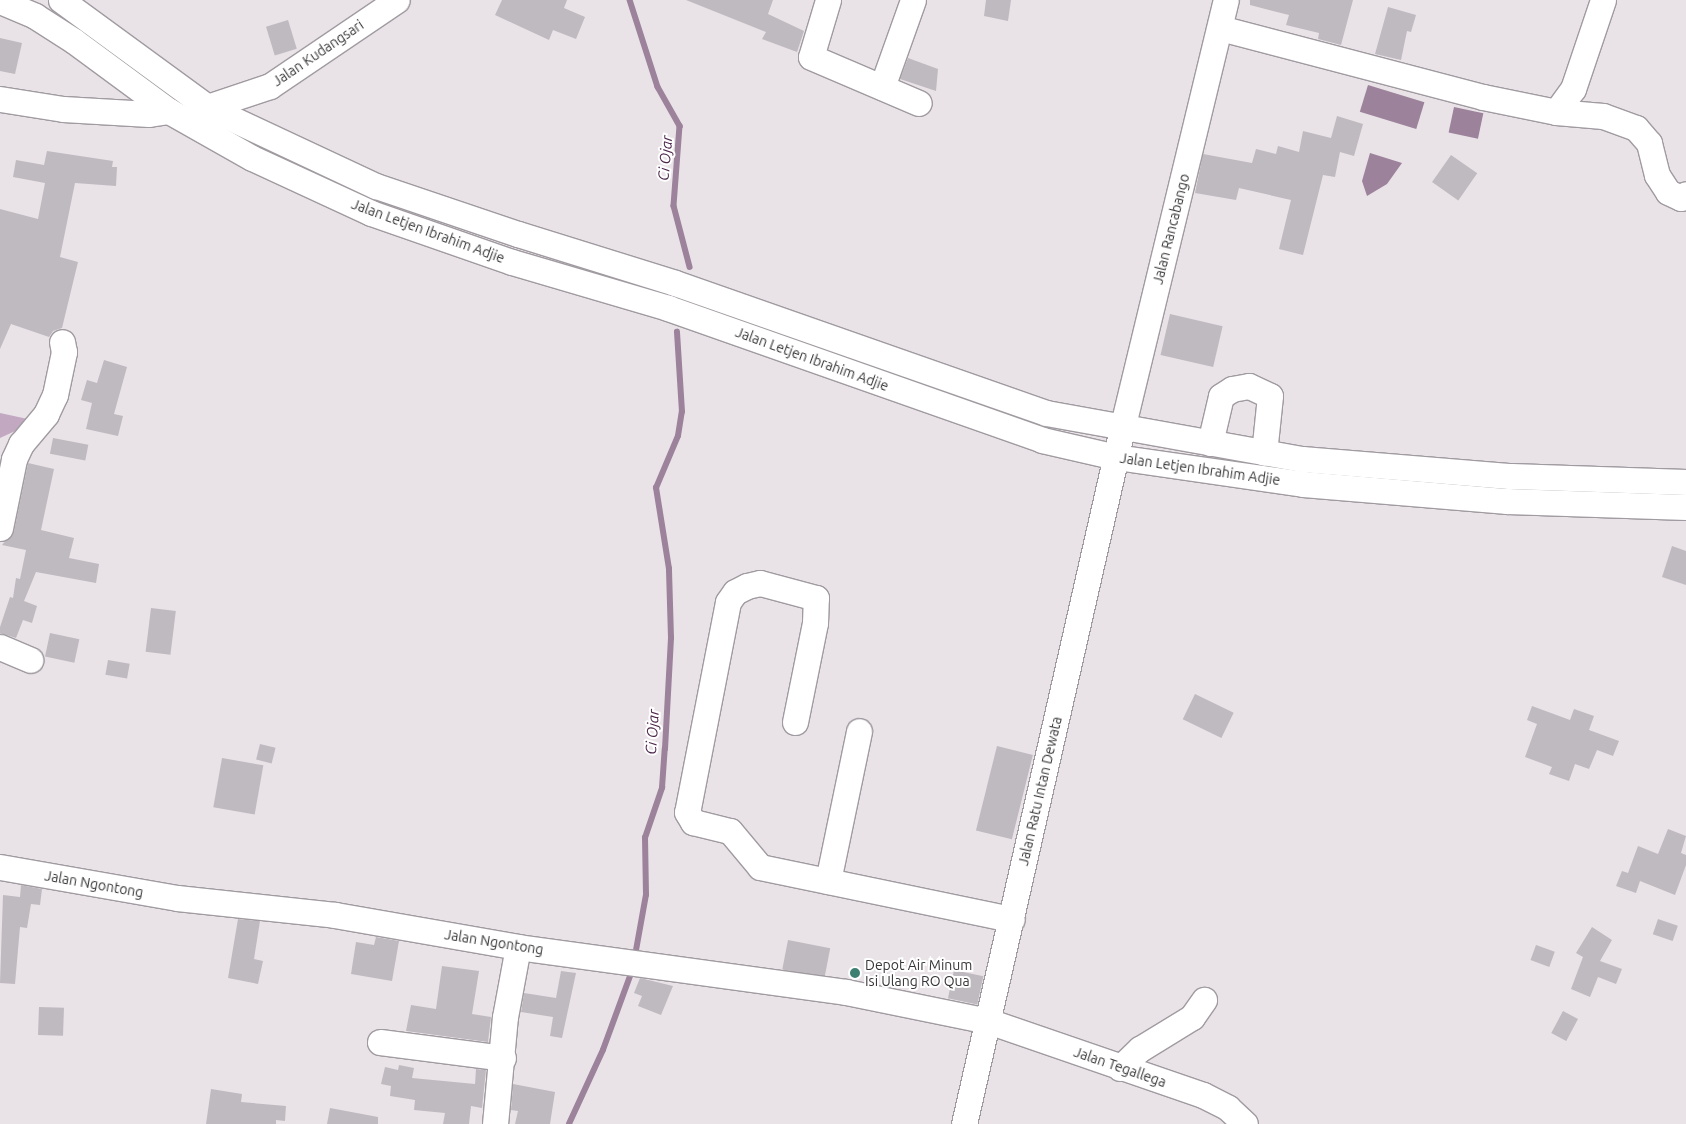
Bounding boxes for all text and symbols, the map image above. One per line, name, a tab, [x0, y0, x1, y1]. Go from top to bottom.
street label: Jalan Kudangsari	[269, 16, 367, 90]
water label: Ci Ojar	[654, 135, 676, 181]
street label: Jalan Rancabango	[1149, 172, 1193, 286]
street label: Jalan Letjen Ibrahim Adjie	[349, 195, 507, 267]
street label: Jalan Letjen Ibrahim Adjie	[733, 323, 891, 395]
street label: Jalan Letjen Ibrahim Adjie	[1119, 449, 1281, 489]
water label: Ci Ojar	[641, 709, 663, 755]
street label: Jalan Ratu Intan Dewata	[1015, 715, 1065, 867]
street label: Jalan Ngontong	[43, 867, 145, 901]
street label: Jalan Ngontong	[443, 926, 545, 958]
place label: Depot Air Minum Isi Ulang RO Qua	[865, 957, 972, 990]
marker: Depot Air Minum Isi Ulang RO Qua	[849, 967, 861, 979]
street label: Jalan Tegallega	[1072, 1043, 1168, 1091]

